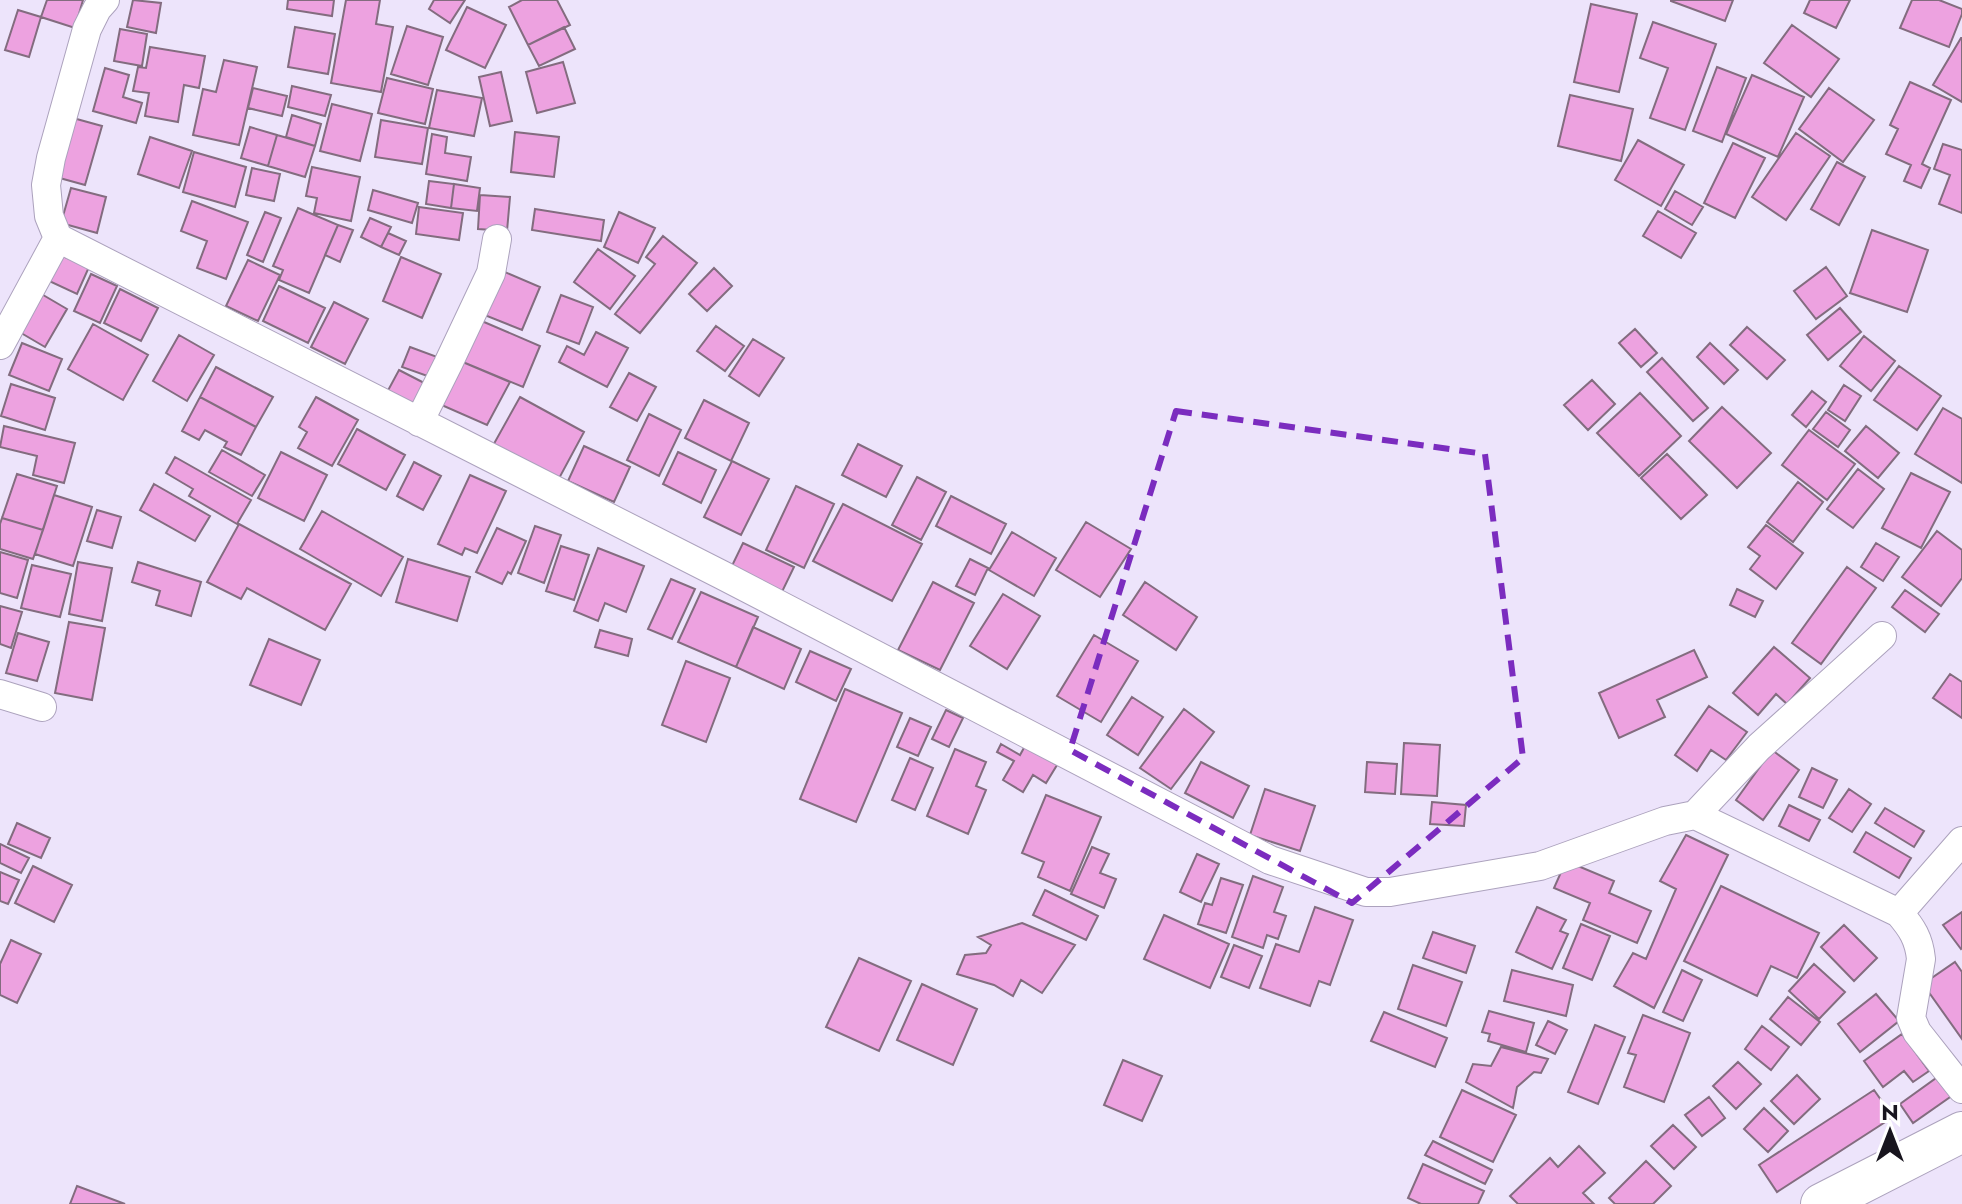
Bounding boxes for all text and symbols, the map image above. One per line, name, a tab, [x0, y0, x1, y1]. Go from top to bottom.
north arrow	[1850, 1092, 1930, 1172]
text: N	[1881, 1096, 1899, 1128]

